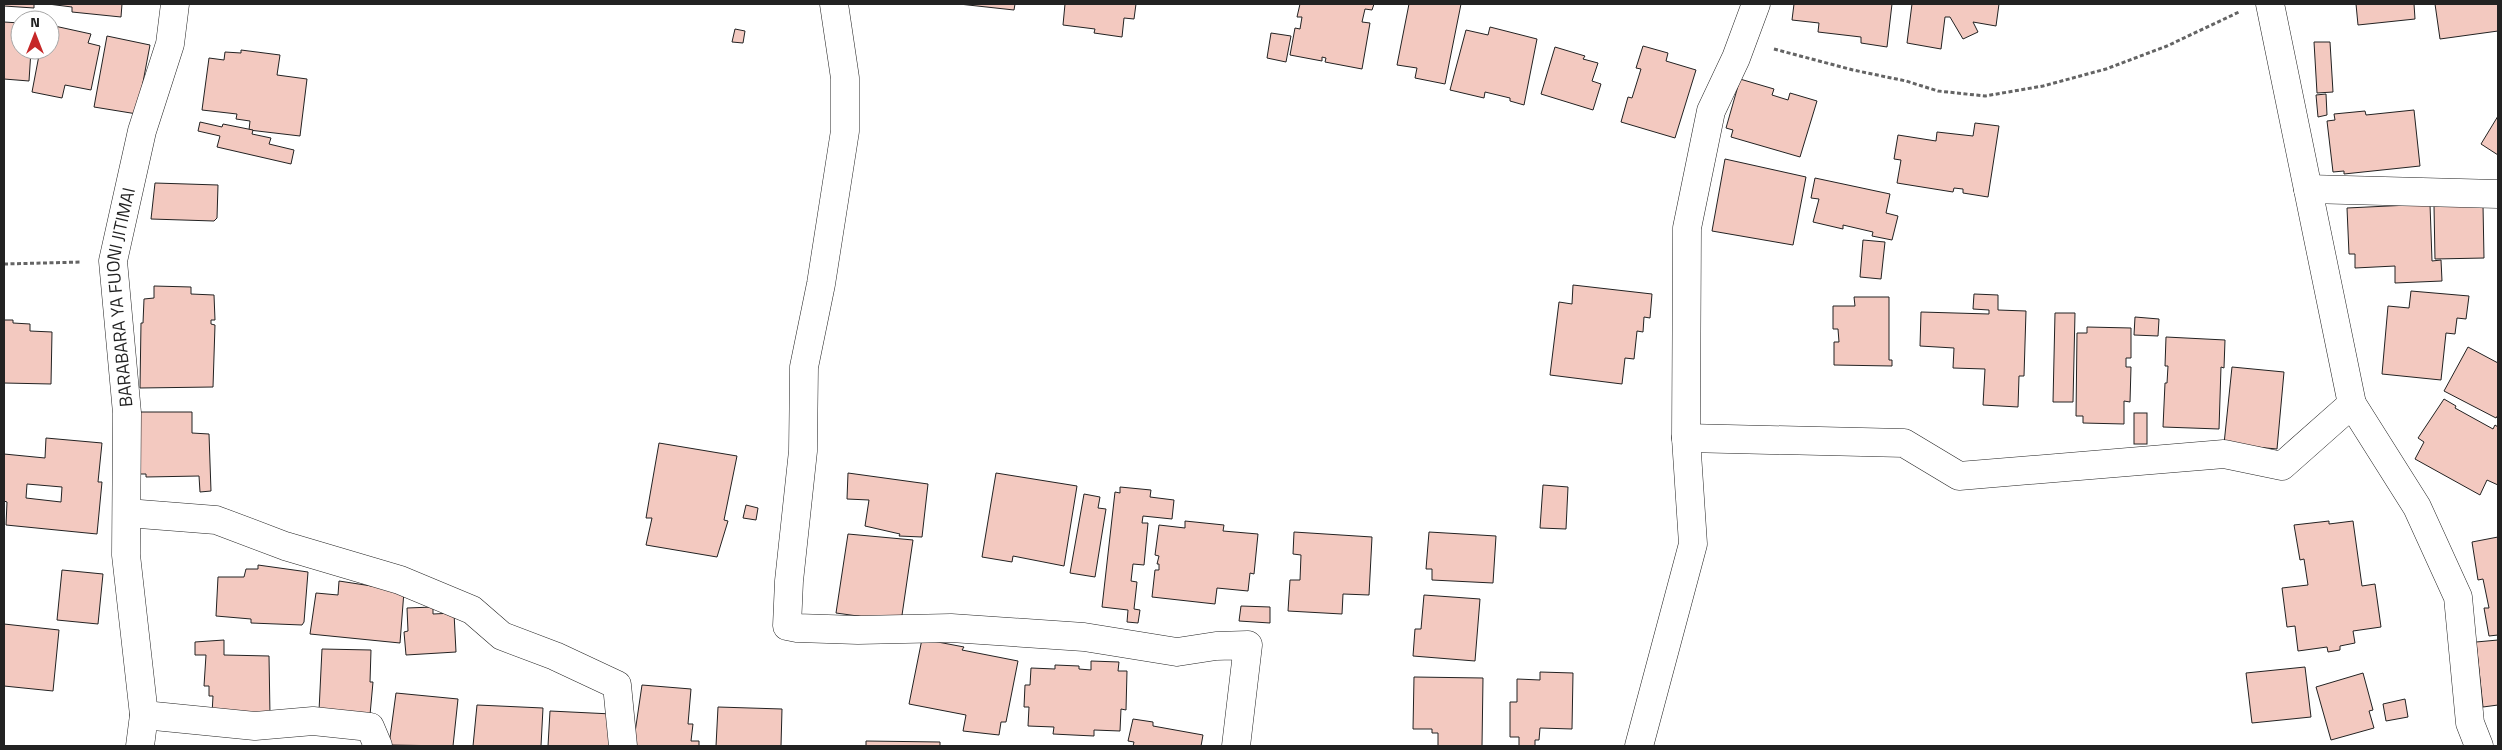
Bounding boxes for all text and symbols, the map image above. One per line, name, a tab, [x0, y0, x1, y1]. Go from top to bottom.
north arrow	[10, 10, 60, 60]
text: N	[30, 11, 40, 32]
street label: BARABARA YA FUONI JITIMAI	[99, 185, 142, 408]

